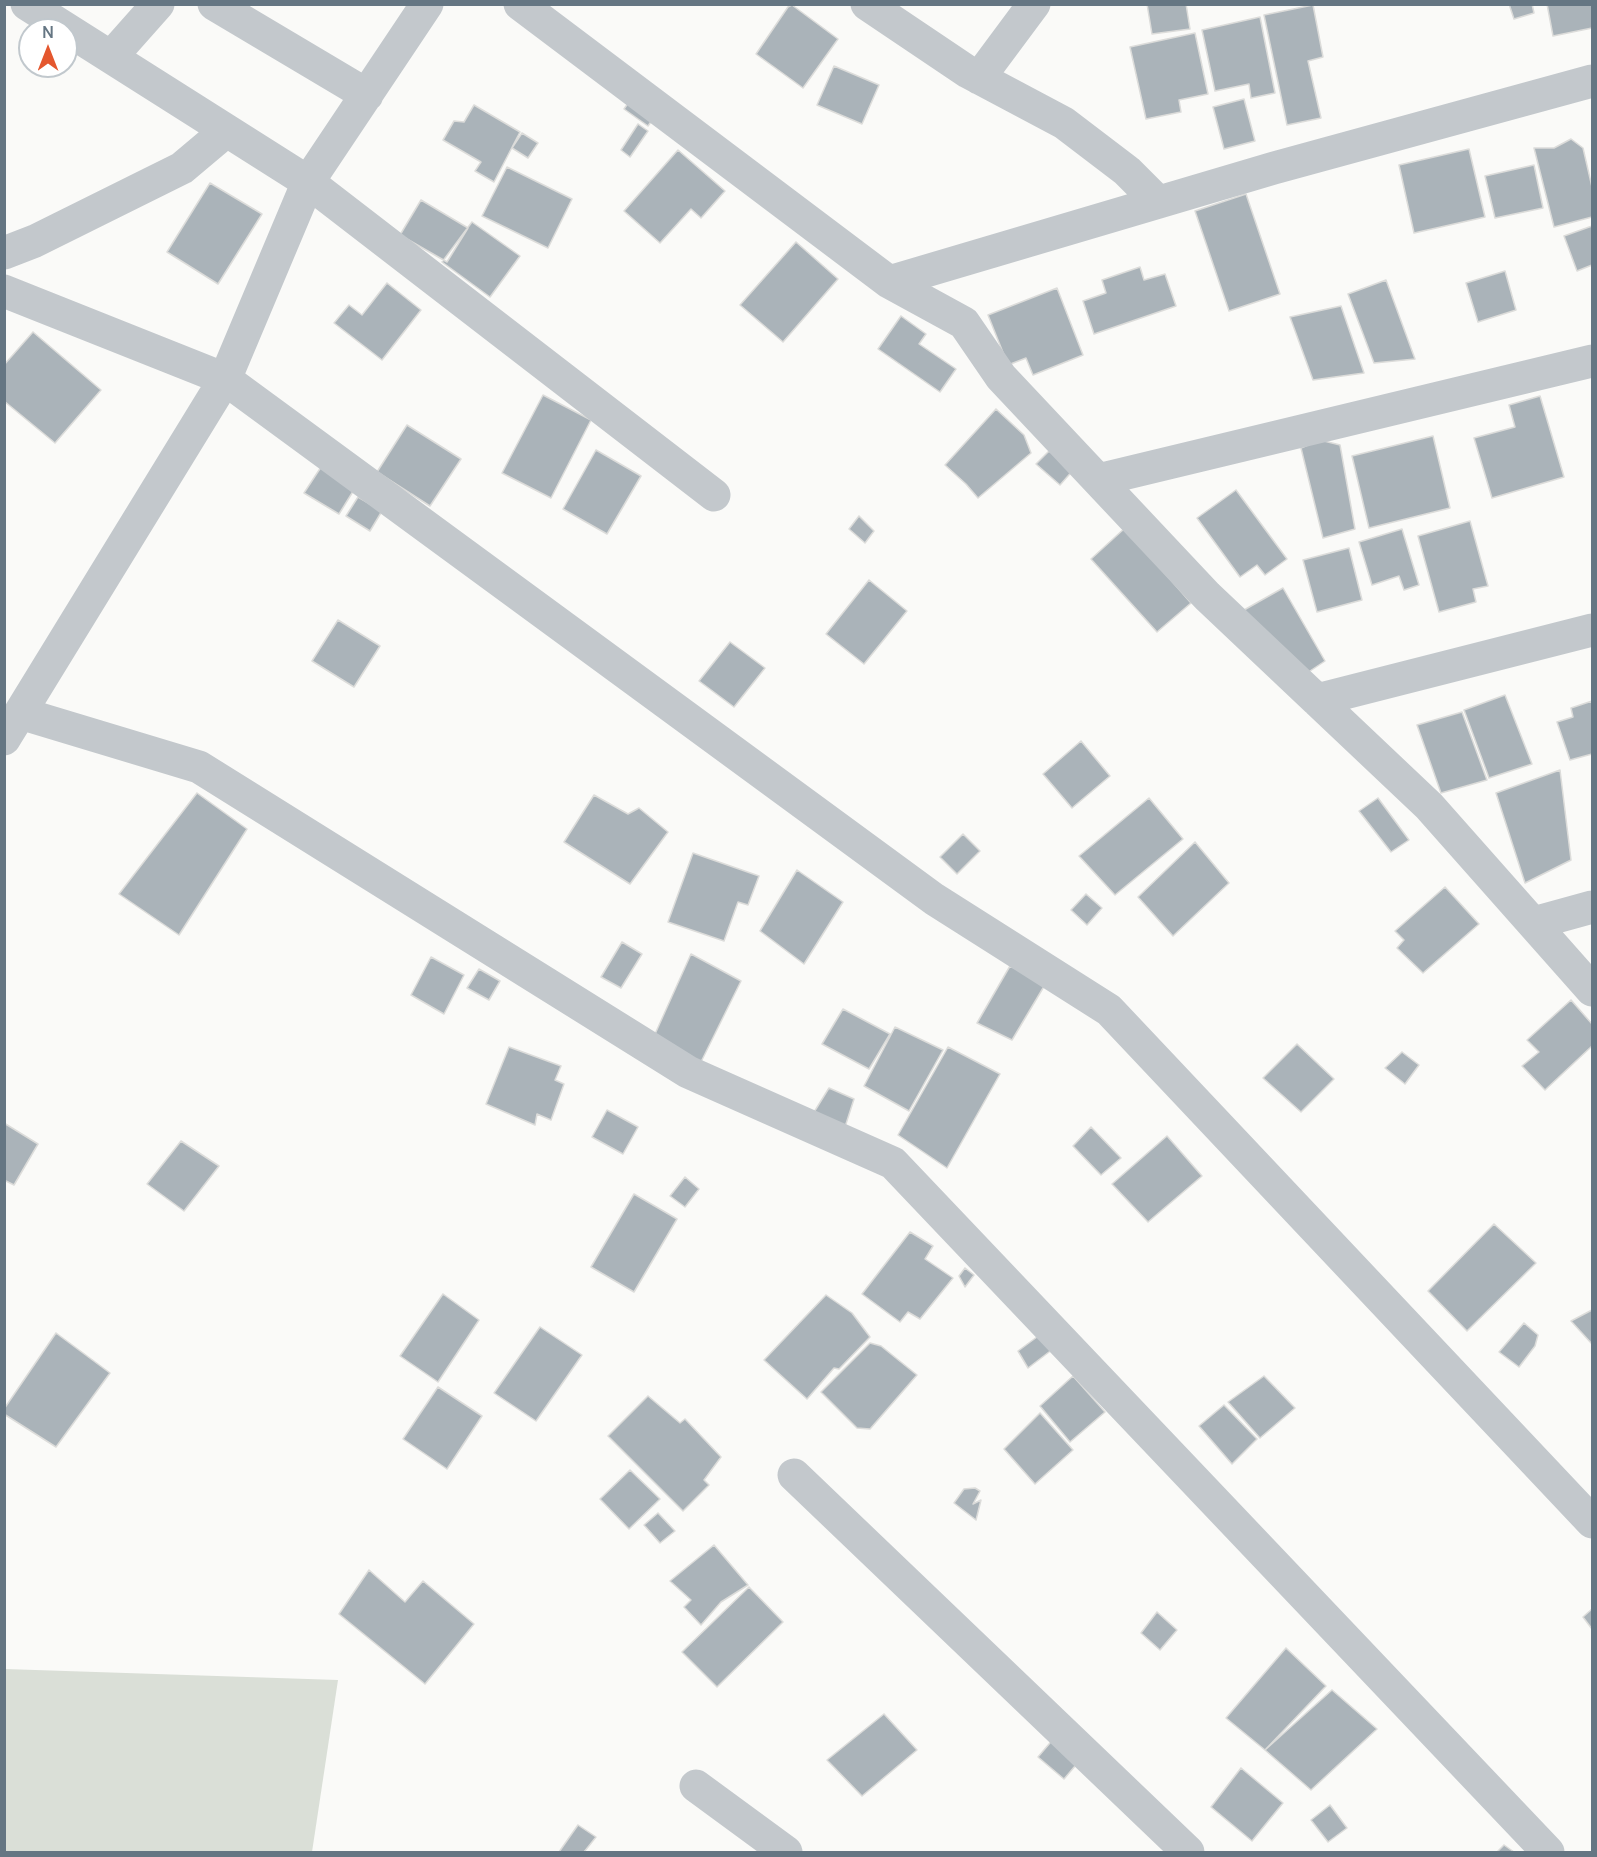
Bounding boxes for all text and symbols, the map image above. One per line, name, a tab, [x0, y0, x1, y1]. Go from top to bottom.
north arrow	[18, 18, 78, 78]
text: N	[42, 21, 54, 43]

